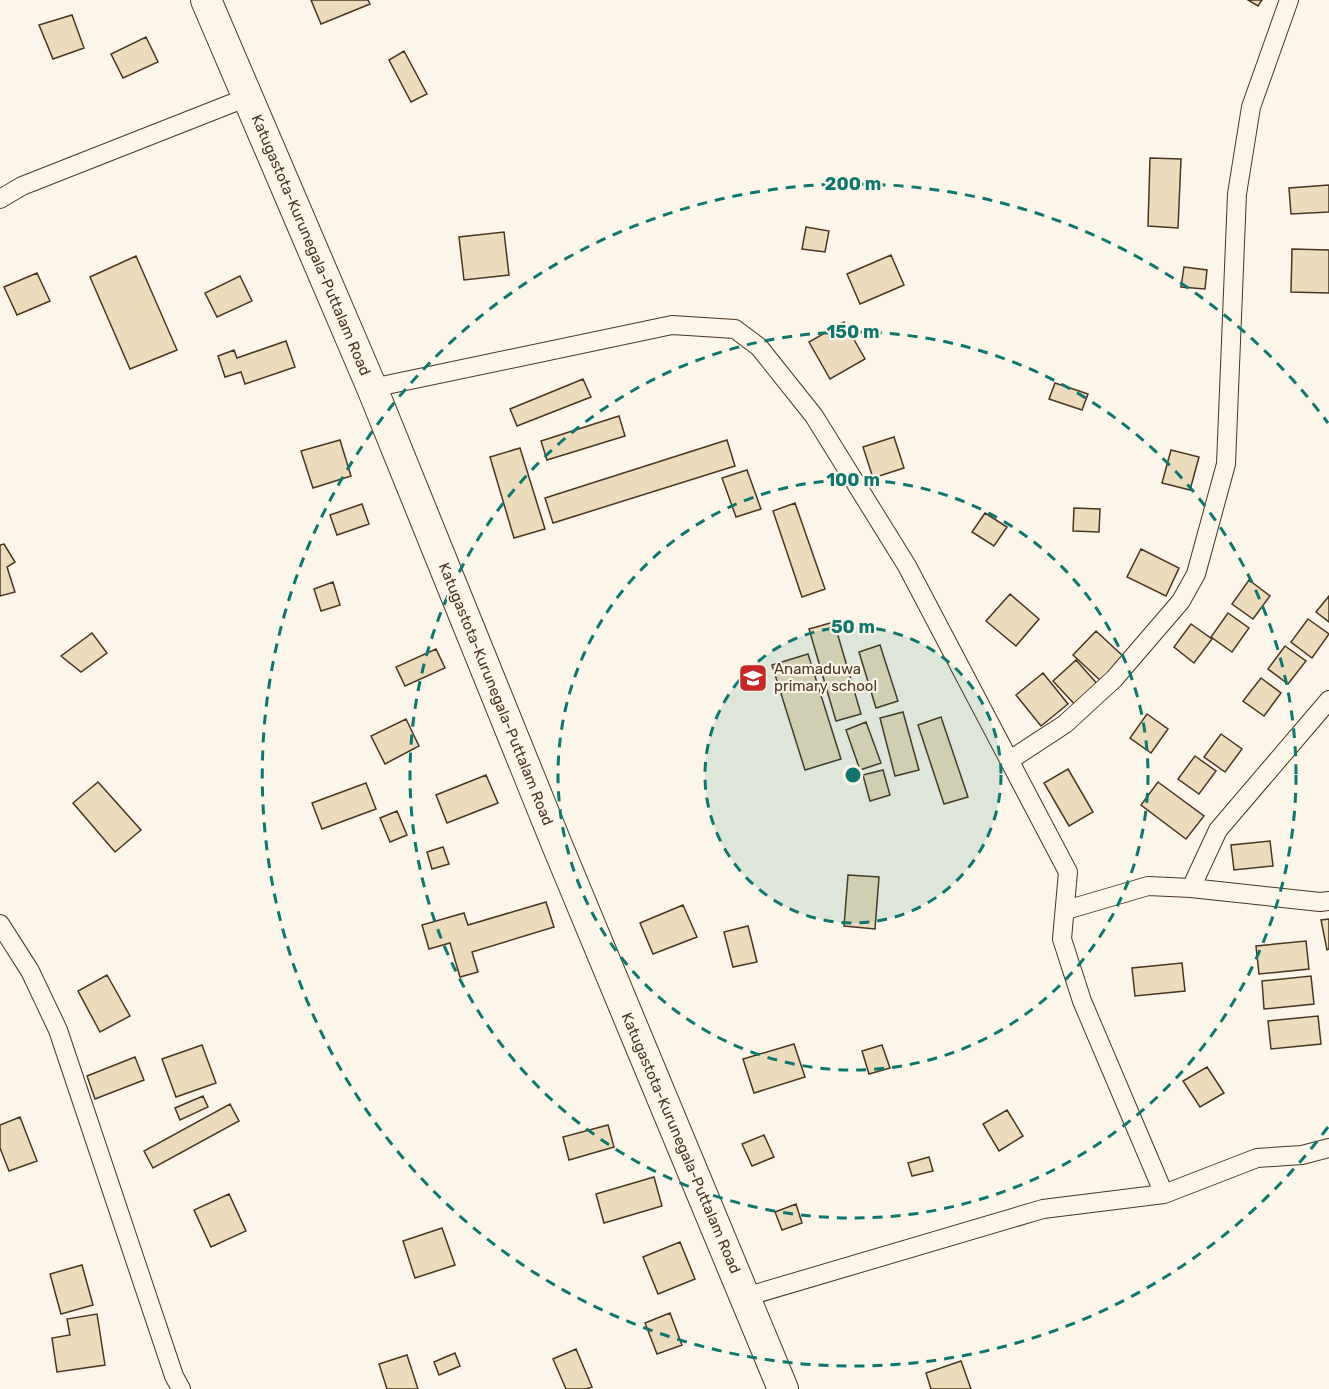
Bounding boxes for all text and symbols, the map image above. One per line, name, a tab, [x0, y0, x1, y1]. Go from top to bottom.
street label: Katugastota-Kurunegala-Puttalam Road	[248, 112, 374, 378]
text: 200 m	[825, 173, 881, 195]
text: 150 m	[826, 321, 880, 343]
text: 100 m	[826, 469, 880, 491]
street label: Katugastota-Kurunegala-Puttalam Road	[435, 560, 557, 828]
text: 50 m	[831, 616, 875, 638]
place label: Anamaduwa primary school	[774, 660, 877, 695]
school or university icon: Anamaduwa primary school	[737, 662, 769, 694]
centre of rings	[843, 765, 863, 785]
street label: Katugastota-Kurunegala-Puttalam Road	[618, 1010, 744, 1276]

